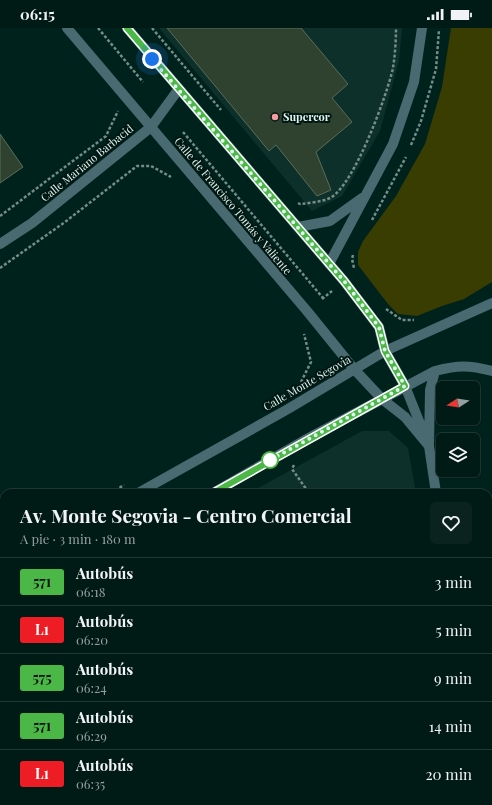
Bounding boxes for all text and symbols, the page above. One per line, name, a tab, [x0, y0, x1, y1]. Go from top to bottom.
text: 06:15	[20, 4, 55, 24]
your location	[142, 49, 162, 69]
place label: Supercor	[283, 109, 331, 124]
marker: Supercor	[270, 112, 280, 122]
street label: Calle Mariano Barbacid	[37, 120, 137, 205]
street label: Calle de Francisco Tomás y Valiente	[171, 134, 296, 278]
street label: Calle Monte Segovia	[260, 351, 354, 414]
north arrow	[436, 381, 480, 425]
map controls	[436, 381, 480, 477]
button: layers	[436, 433, 480, 477]
unlabelled marker	[261, 451, 279, 469]
text: Av. Monte Segovia - Centro Comercial	[20, 502, 352, 528]
button: heart	[430, 502, 472, 544]
text: A pie · 3 min · 180 m	[20, 530, 136, 547]
text: Autobús	[76, 563, 133, 583]
text: 571	[33, 572, 51, 591]
text: 3 min	[435, 572, 472, 592]
text: 06:18	[76, 583, 106, 600]
text: Autobús	[76, 611, 133, 631]
text: L1	[35, 620, 49, 639]
text: 5 min	[436, 620, 472, 640]
text: 06:20	[76, 631, 108, 648]
text: Autobús	[76, 659, 133, 679]
text: 575	[32, 668, 52, 687]
text: 9 min	[434, 668, 472, 688]
text: 06:24	[76, 679, 107, 696]
text: Autobús	[76, 707, 133, 727]
text: 571	[33, 716, 51, 735]
text: 14 min	[429, 716, 472, 736]
text: 06:29	[76, 727, 107, 744]
text: Autobús	[76, 755, 133, 775]
text: L1	[35, 764, 49, 783]
text: 20 min	[425, 764, 472, 784]
text: 06:35	[76, 775, 105, 792]

